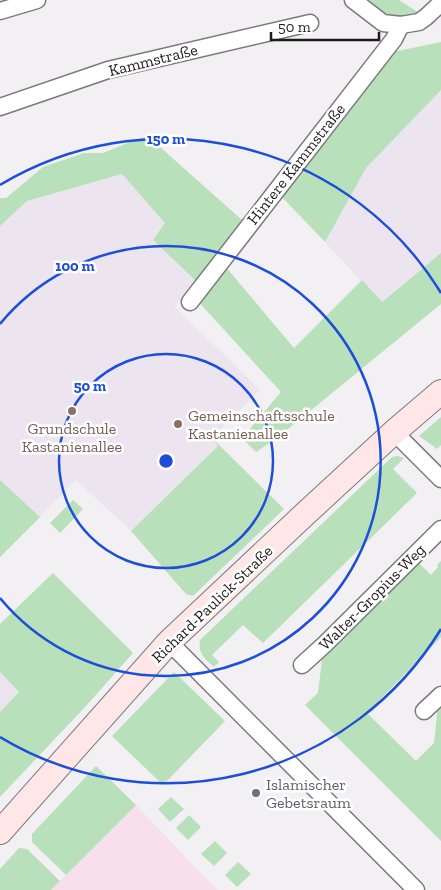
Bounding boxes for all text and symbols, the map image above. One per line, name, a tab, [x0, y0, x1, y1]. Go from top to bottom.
scale bar	[271, 10, 378, 42]
text: 50 m	[278, 18, 311, 36]
street label: Kammstraße	[107, 40, 199, 80]
street label: Hintere Kammstraße	[243, 100, 349, 228]
text: 150 m	[147, 130, 185, 148]
text: 100 m	[55, 257, 95, 275]
text: 50 m	[74, 377, 106, 395]
marker: Grundschule Kastanienallee	[66, 405, 78, 417]
place label: Gemeinschaftsschule Kastanienallee	[188, 406, 335, 443]
marker: Gemeinschaftsschule Kastanienallee	[172, 418, 184, 430]
place label: Grundschule Kastanienallee	[22, 419, 122, 456]
centre of rings	[157, 452, 175, 470]
street label: Walter-Gropius-Weg	[315, 540, 429, 654]
street label: Richard-Paulick-Straße	[148, 541, 276, 667]
place label: Islamischer Gebetsraum	[266, 775, 351, 812]
marker: Islamischer Gebetsraum	[250, 787, 262, 799]

